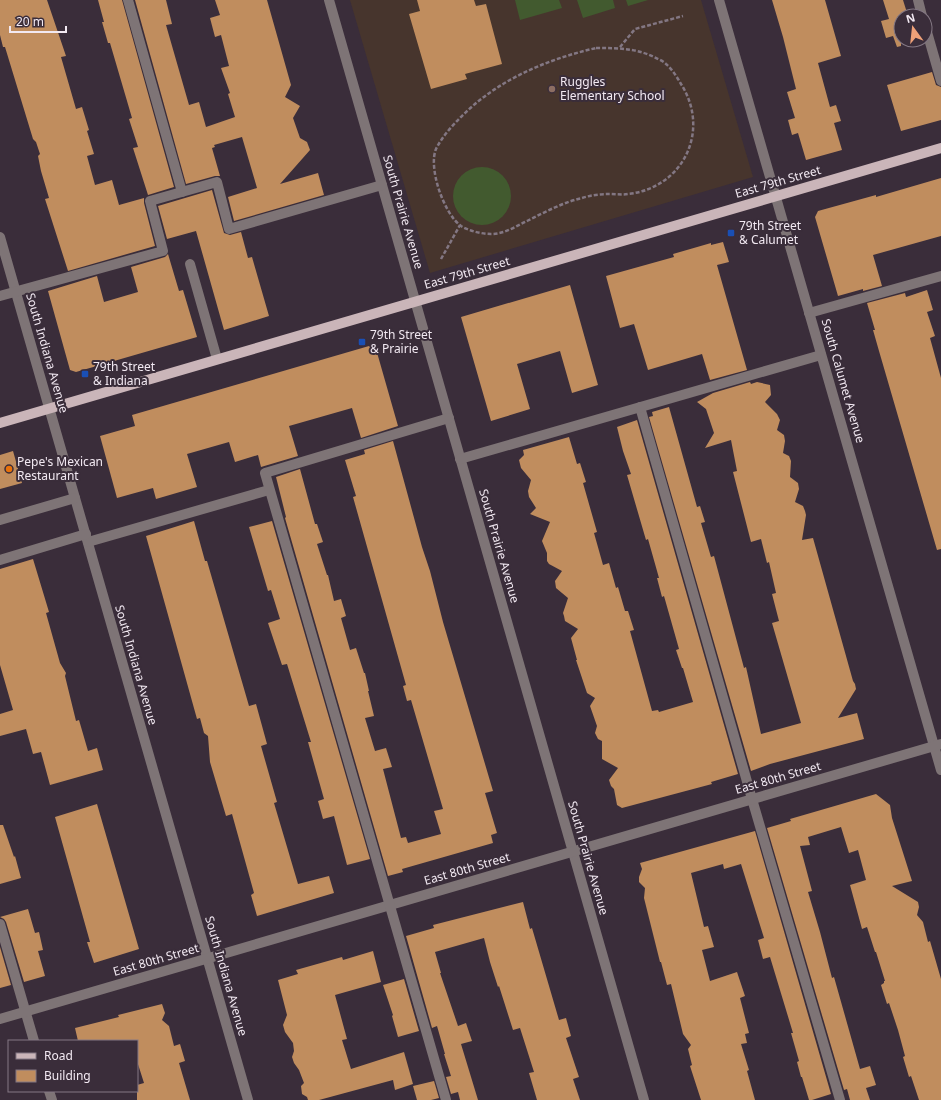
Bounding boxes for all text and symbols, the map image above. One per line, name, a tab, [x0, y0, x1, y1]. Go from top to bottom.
scale bar	[10, 8, 66, 34]
north arrow	[893, 8, 933, 48]
text: N	[904, 9, 917, 26]
text: 20 m	[16, 13, 44, 30]
place label: Ruggles Elementary School	[560, 73, 665, 104]
marker: Ruggles Elementary School	[547, 84, 557, 94]
street label: South Prairie Avenue	[379, 153, 428, 271]
street label: East 79th Street	[733, 161, 823, 202]
place label: 79th Street & Calumet	[739, 217, 802, 248]
marker: 79th Street & Calumet	[726, 228, 736, 238]
street label: East 79th Street	[422, 252, 512, 293]
street label: South Indiana Avenue	[22, 291, 73, 415]
street label: South Calumet Avenue	[818, 317, 869, 445]
place label: 79th Street & Prairie	[370, 326, 433, 357]
marker: 79th Street & Prairie	[357, 337, 367, 347]
place label: 79th Street & Indiana	[93, 358, 156, 389]
marker: 79th Street & Indiana	[80, 369, 90, 379]
place label: Pepe's Mexican Restaurant	[17, 453, 103, 484]
marker: Pepe's Mexican Restaurant	[4, 464, 14, 474]
street label: South Prairie Avenue	[475, 487, 524, 605]
street label: South Indiana Avenue	[111, 603, 162, 727]
street label: East 80th Street	[733, 757, 823, 798]
street label: South Prairie Avenue	[564, 799, 613, 917]
street label: East 80th Street	[422, 848, 512, 889]
street label: South Indiana Avenue	[201, 914, 252, 1038]
street label: East 80th Street	[111, 939, 201, 980]
legend	[8, 1040, 138, 1092]
text: Road	[44, 1047, 73, 1064]
text: Building	[44, 1067, 91, 1084]

